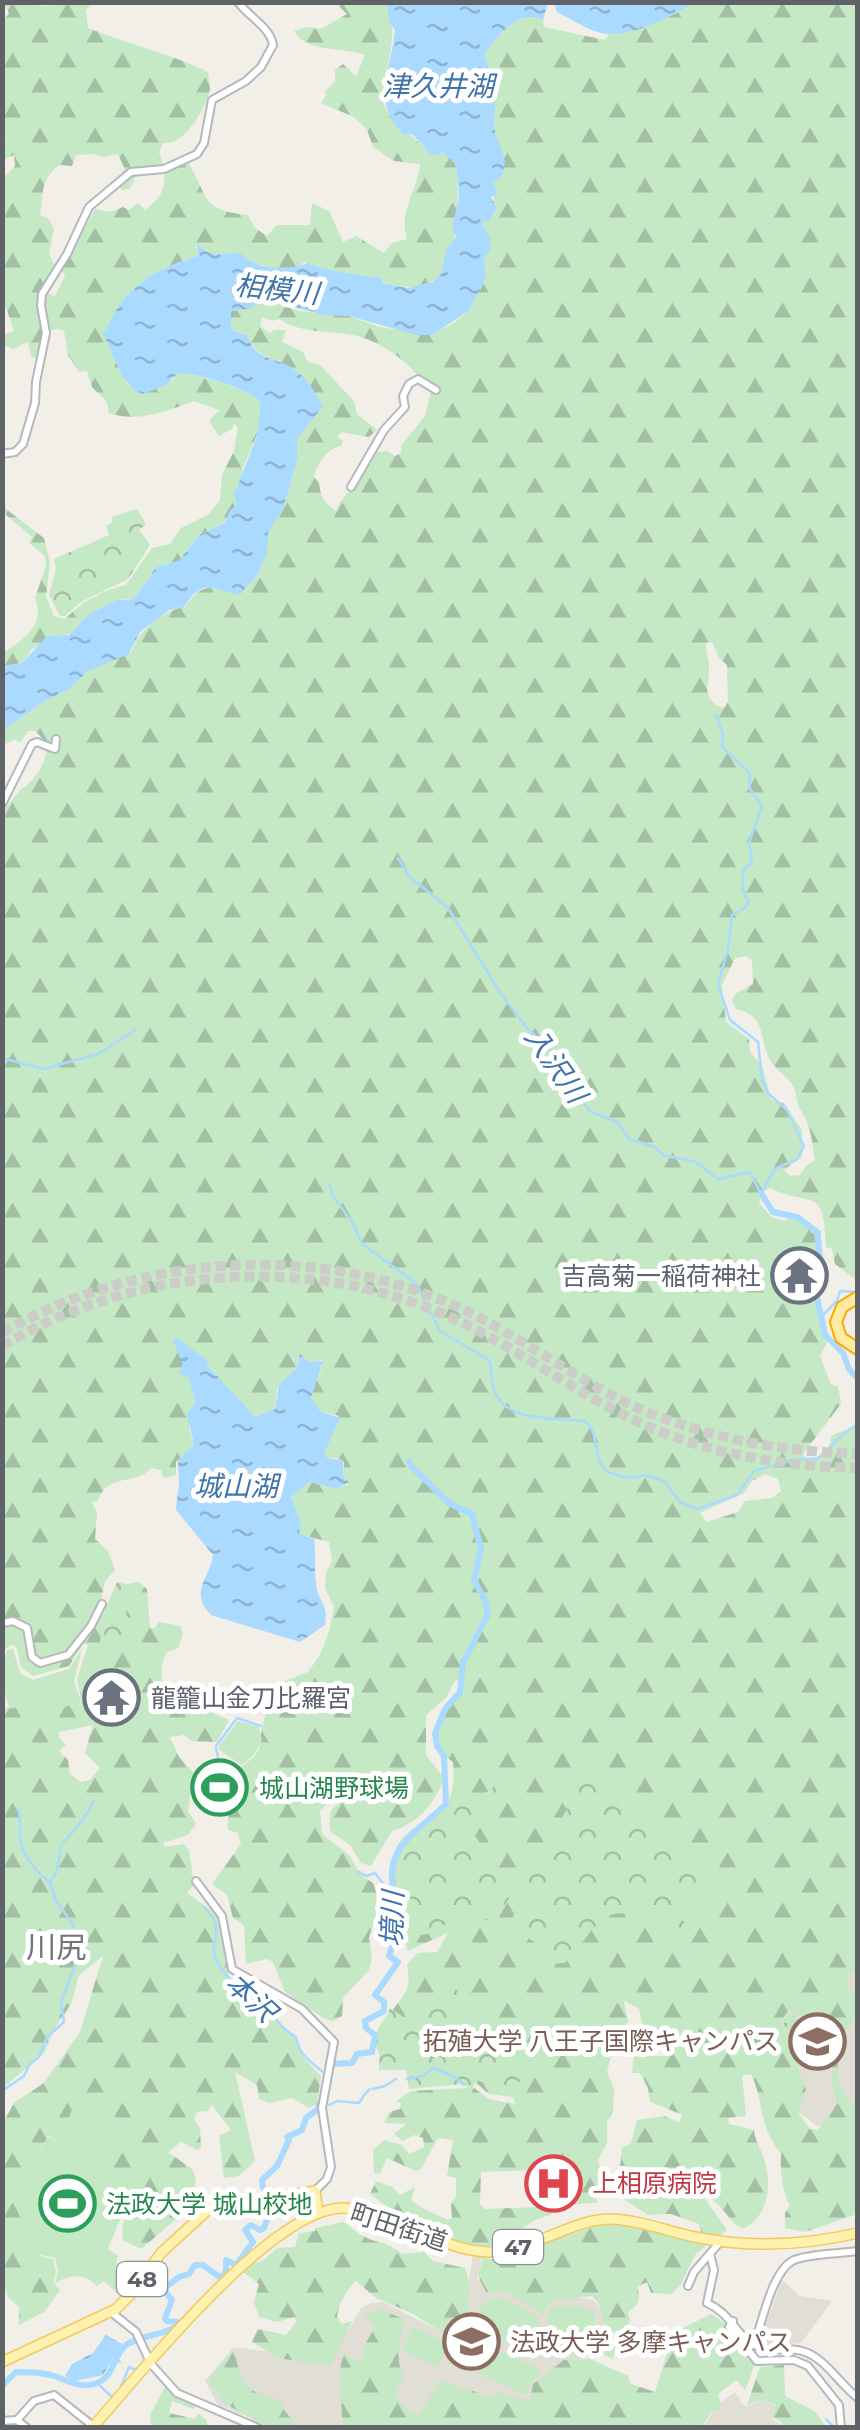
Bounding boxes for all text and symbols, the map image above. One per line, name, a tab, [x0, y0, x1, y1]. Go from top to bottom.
water label: 津久井湖	[382, 69, 498, 103]
water label: 相模川	[233, 268, 324, 311]
water label: 入沢川	[518, 1021, 596, 1112]
temple icon: 吉高菊一稲荷神社	[770, 1246, 830, 1306]
place label: 吉高菊一稲荷神社	[561, 1261, 761, 1291]
water label: 城山湖	[194, 1469, 282, 1503]
temple icon: 龍籠山金刀比羅宮	[82, 1668, 142, 1728]
place label: 龍籠山金刀比羅宮	[151, 1683, 351, 1713]
sports icon: 城山湖野球場	[190, 1758, 250, 1818]
place label: 城山湖野球場	[259, 1773, 409, 1803]
water label: 境川	[374, 1887, 410, 1948]
district label: 川尻	[26, 1929, 86, 1966]
water label: 本沢	[219, 1965, 286, 2031]
school or university icon: 拓殖大学 八王子国際キャンパス	[788, 2011, 848, 2071]
place label: 拓殖大学 八王子国際キャンパス	[422, 2026, 779, 2056]
hospital icon: 上相原病院	[523, 2153, 583, 2213]
place label: 上相原病院	[592, 2168, 717, 2198]
sports icon: 法政大学 城山校地	[37, 2174, 97, 2234]
place label: 法政大学 城山校地	[106, 2189, 313, 2219]
street label: 町田街道	[347, 2197, 451, 2257]
road number: 47	[493, 2230, 543, 2264]
road number: 48	[117, 2262, 167, 2296]
school or university icon: 法政大学 多摩キャンパス	[441, 2312, 501, 2372]
place label: 法政大学 多摩キャンパス	[510, 2327, 792, 2357]

